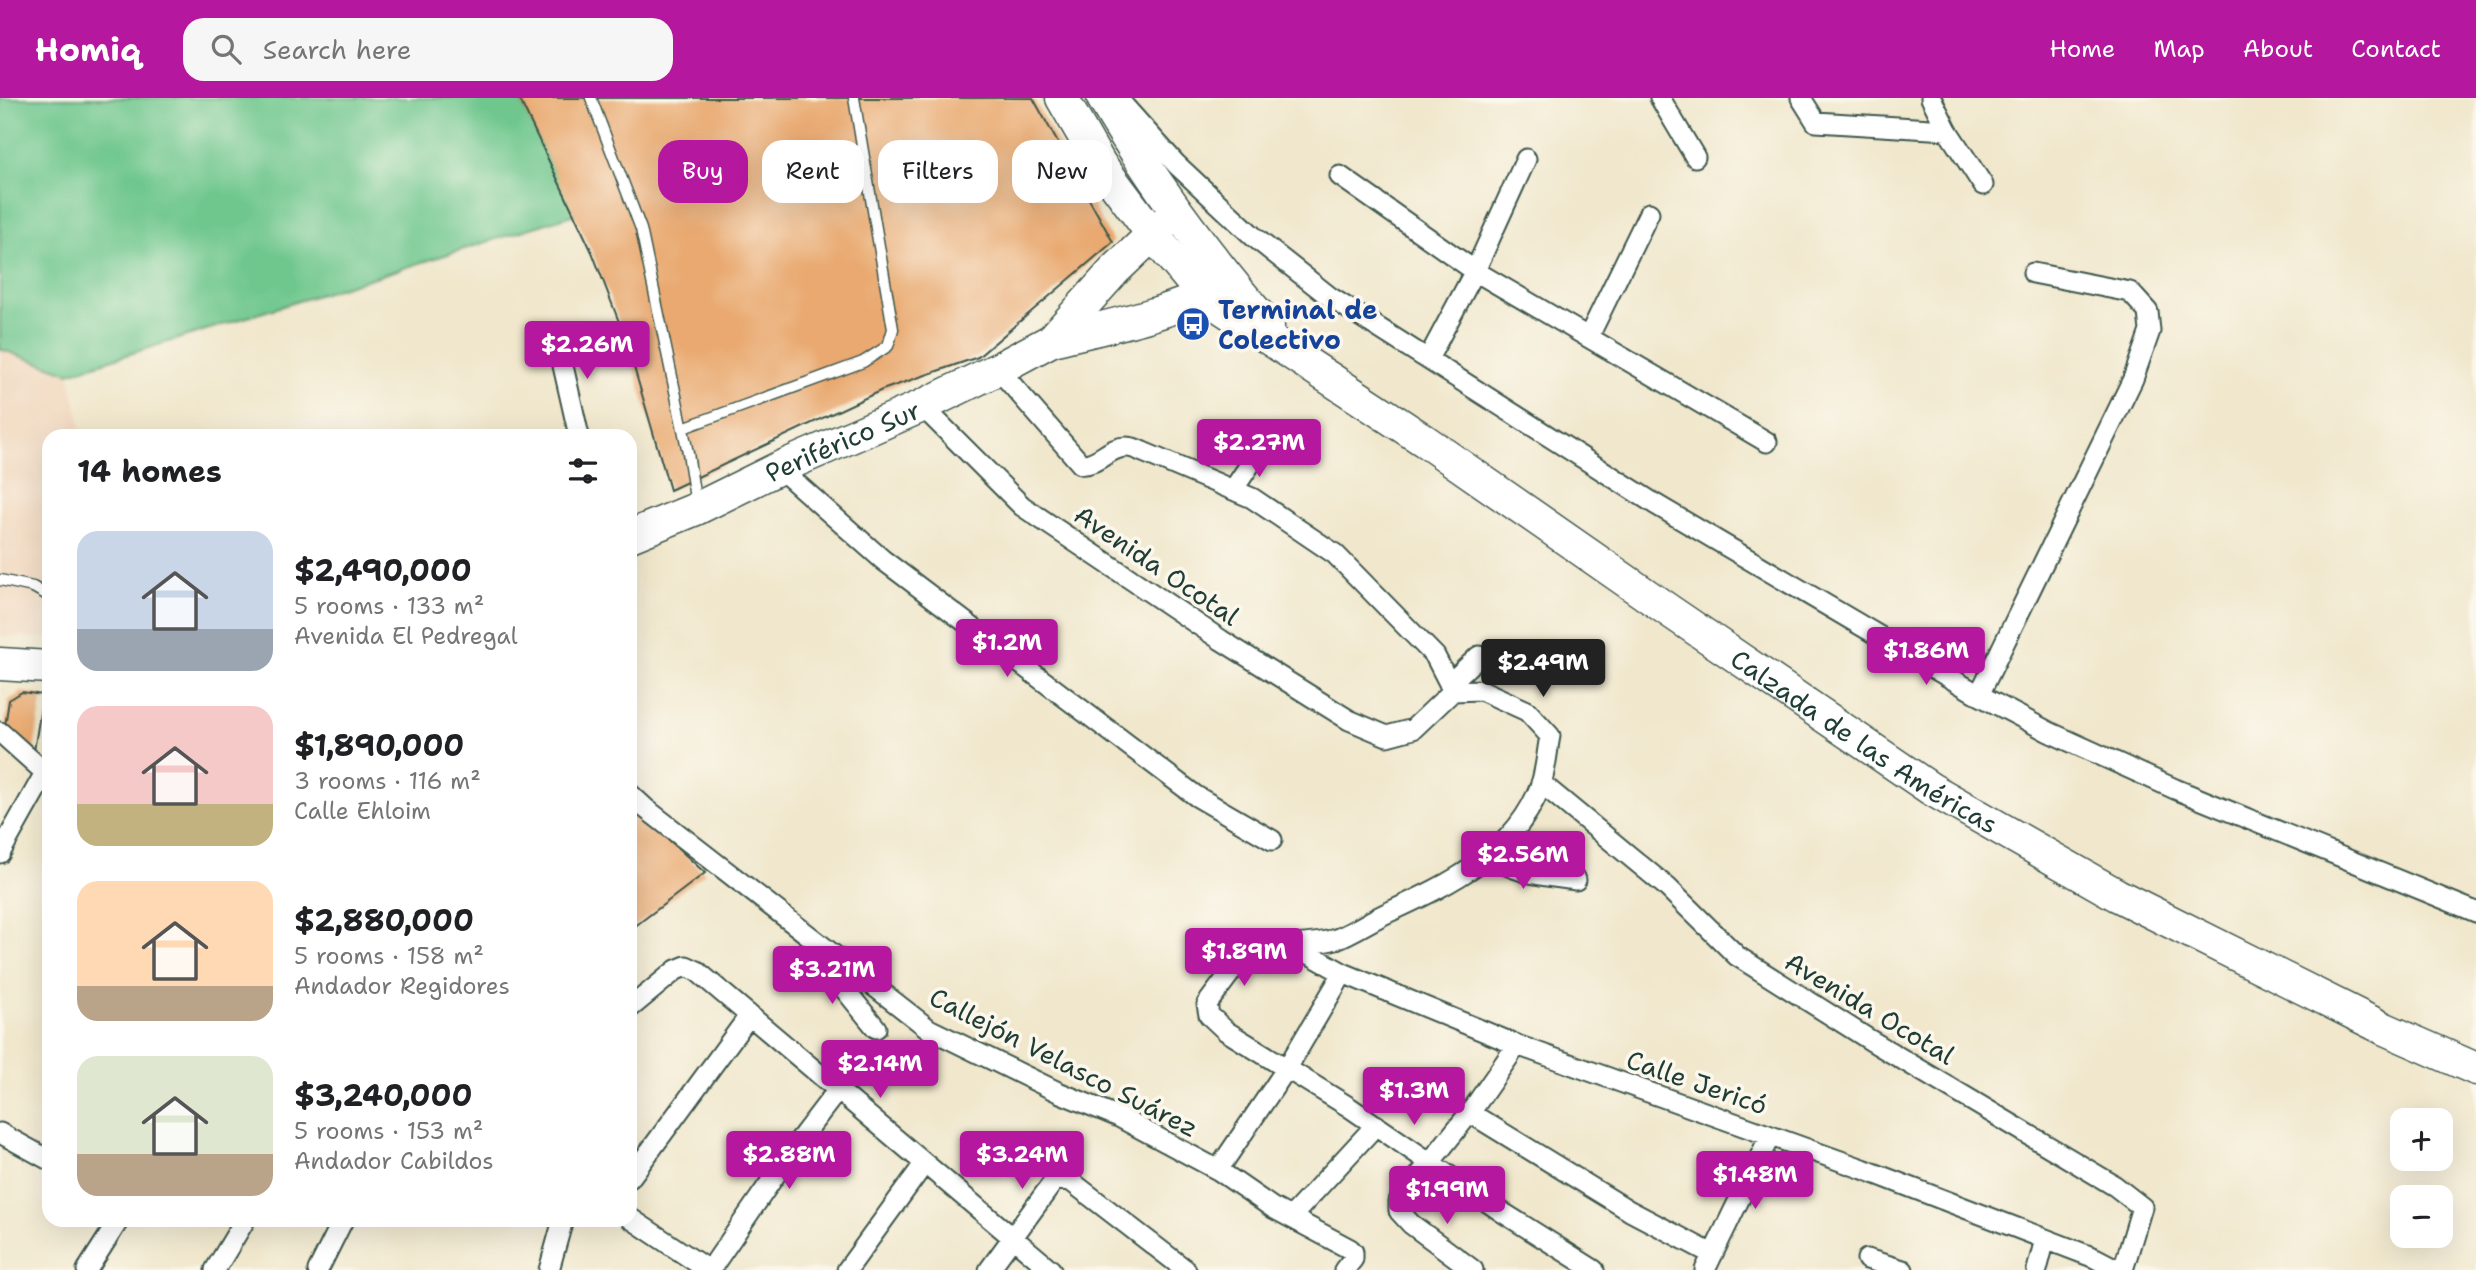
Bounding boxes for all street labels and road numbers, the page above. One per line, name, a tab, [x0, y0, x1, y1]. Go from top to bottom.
street label: Periférico Sur	[759, 391, 925, 490]
street label: Avenida Ocotal	[1068, 497, 1247, 633]
street label: Calzada de las Américas	[1724, 641, 2005, 841]
street label: Avenida Ocotal	[1779, 944, 1962, 1073]
street label: Callejón Velasco Suárez	[924, 979, 1204, 1145]
street label: Calle Jericó	[1622, 1042, 1772, 1122]

